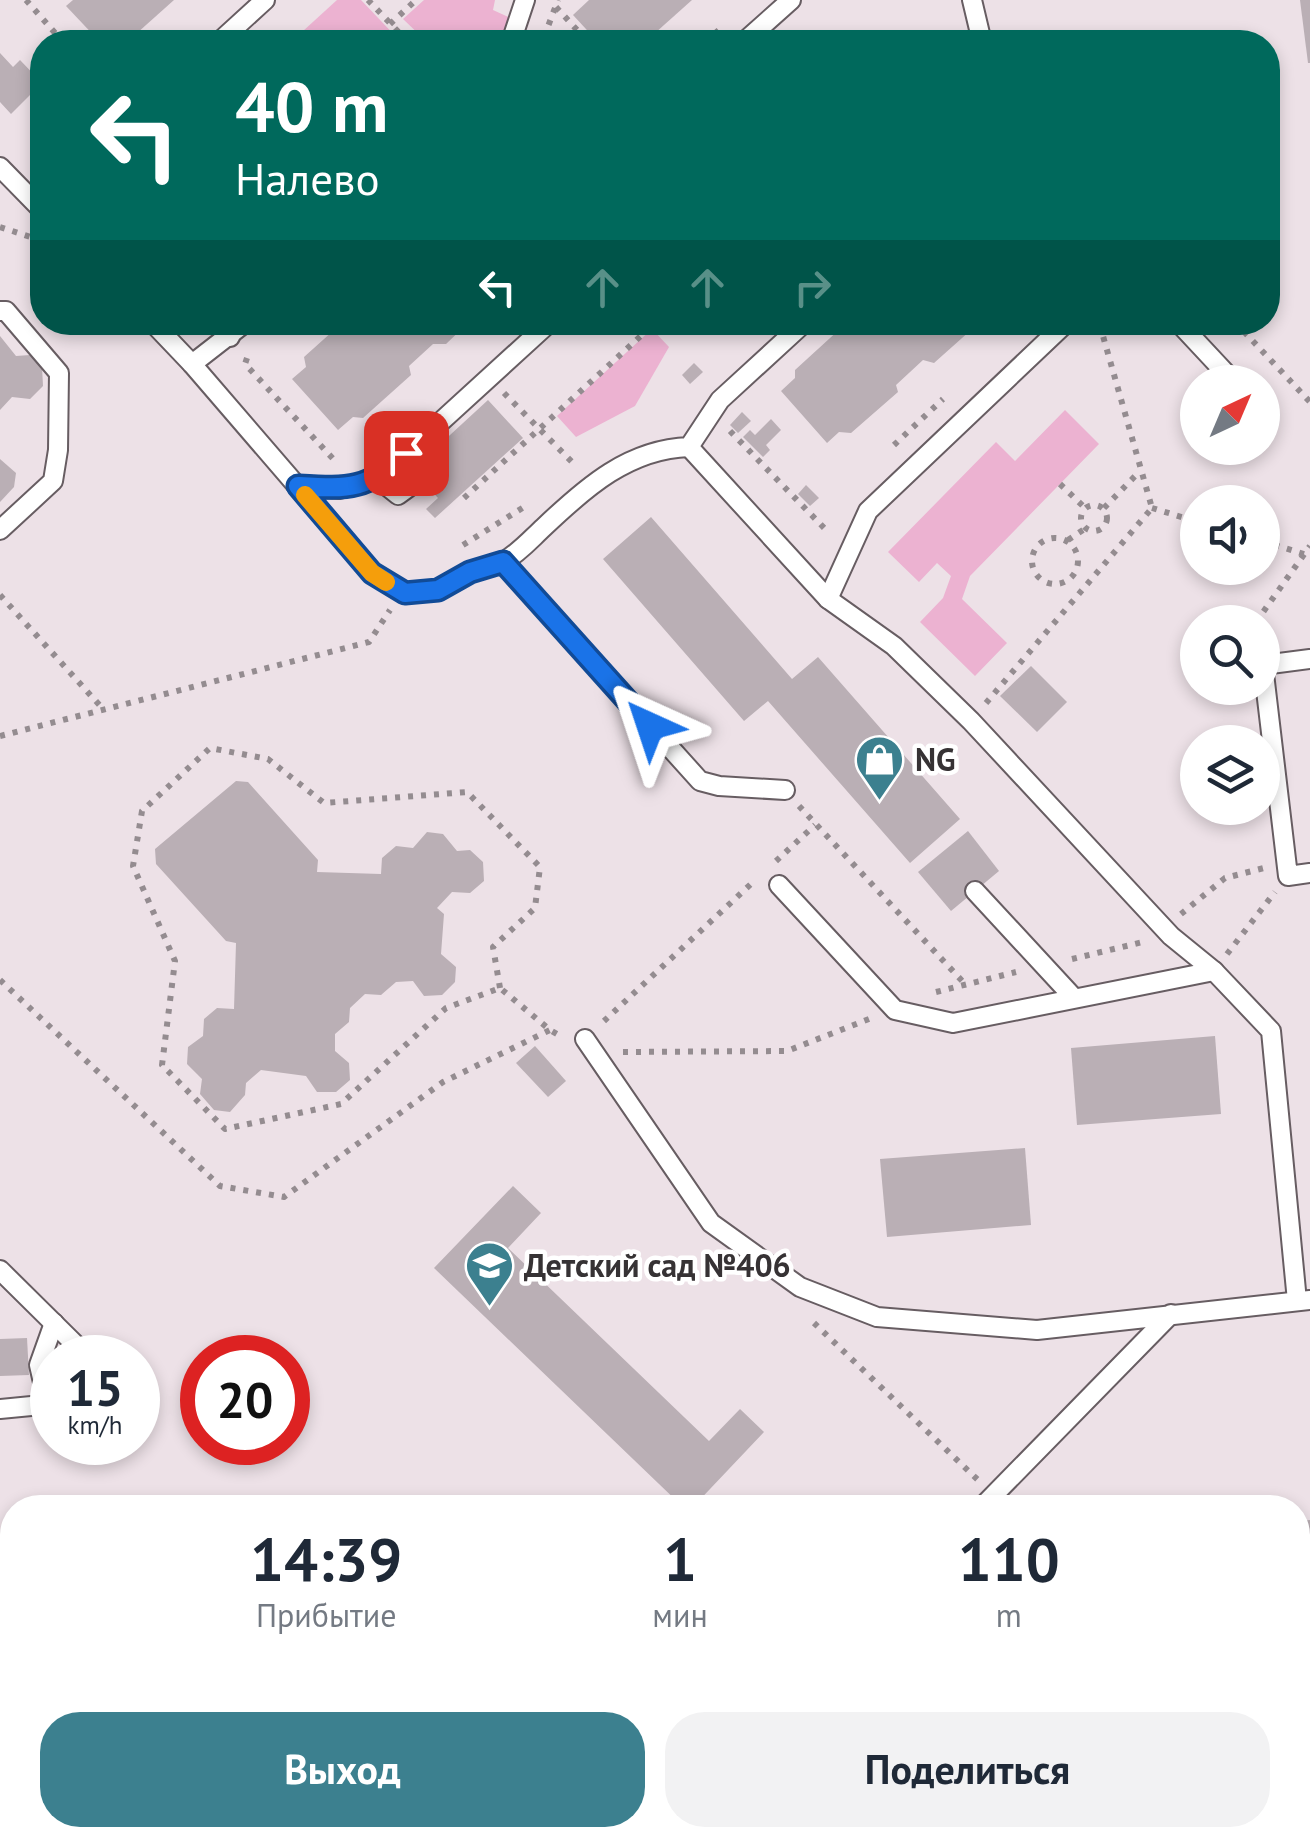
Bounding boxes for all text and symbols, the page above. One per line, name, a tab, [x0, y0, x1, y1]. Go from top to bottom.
text: 40 m	[235, 61, 388, 151]
icon: left	[70, 70, 200, 200]
text: Налево	[235, 149, 380, 207]
icon: left	[470, 260, 525, 315]
icon: ahead	[575, 260, 630, 315]
icon: ahead	[680, 260, 735, 315]
icon: right	[785, 260, 840, 315]
north arrow	[1180, 365, 1280, 465]
map controls	[1180, 365, 1280, 825]
pin	[364, 411, 449, 496]
icon: arrive	[379, 426, 434, 481]
button: sound	[1180, 485, 1280, 585]
button: search	[1180, 605, 1280, 705]
position arrow	[598, 674, 702, 778]
button: layers	[1180, 725, 1280, 825]
shop icon: NG	[854, 734, 906, 802]
place label: NG	[915, 738, 956, 780]
school or university icon: Детский сад №406	[463, 1240, 515, 1308]
place label: Детский сад №406	[524, 1244, 791, 1286]
speed limit sign: 20	[180, 1335, 310, 1465]
text: 15	[67, 1355, 123, 1420]
text: km/h	[68, 1409, 122, 1441]
text: 14:39	[250, 1520, 402, 1598]
text: 1	[663, 1520, 697, 1598]
text: 110	[958, 1520, 1060, 1598]
text: Прибытие	[256, 1594, 396, 1636]
text: мин	[652, 1594, 708, 1636]
text: m	[996, 1594, 1022, 1636]
button: Выход	[40, 1712, 645, 1827]
button: Поделиться	[665, 1712, 1270, 1827]

